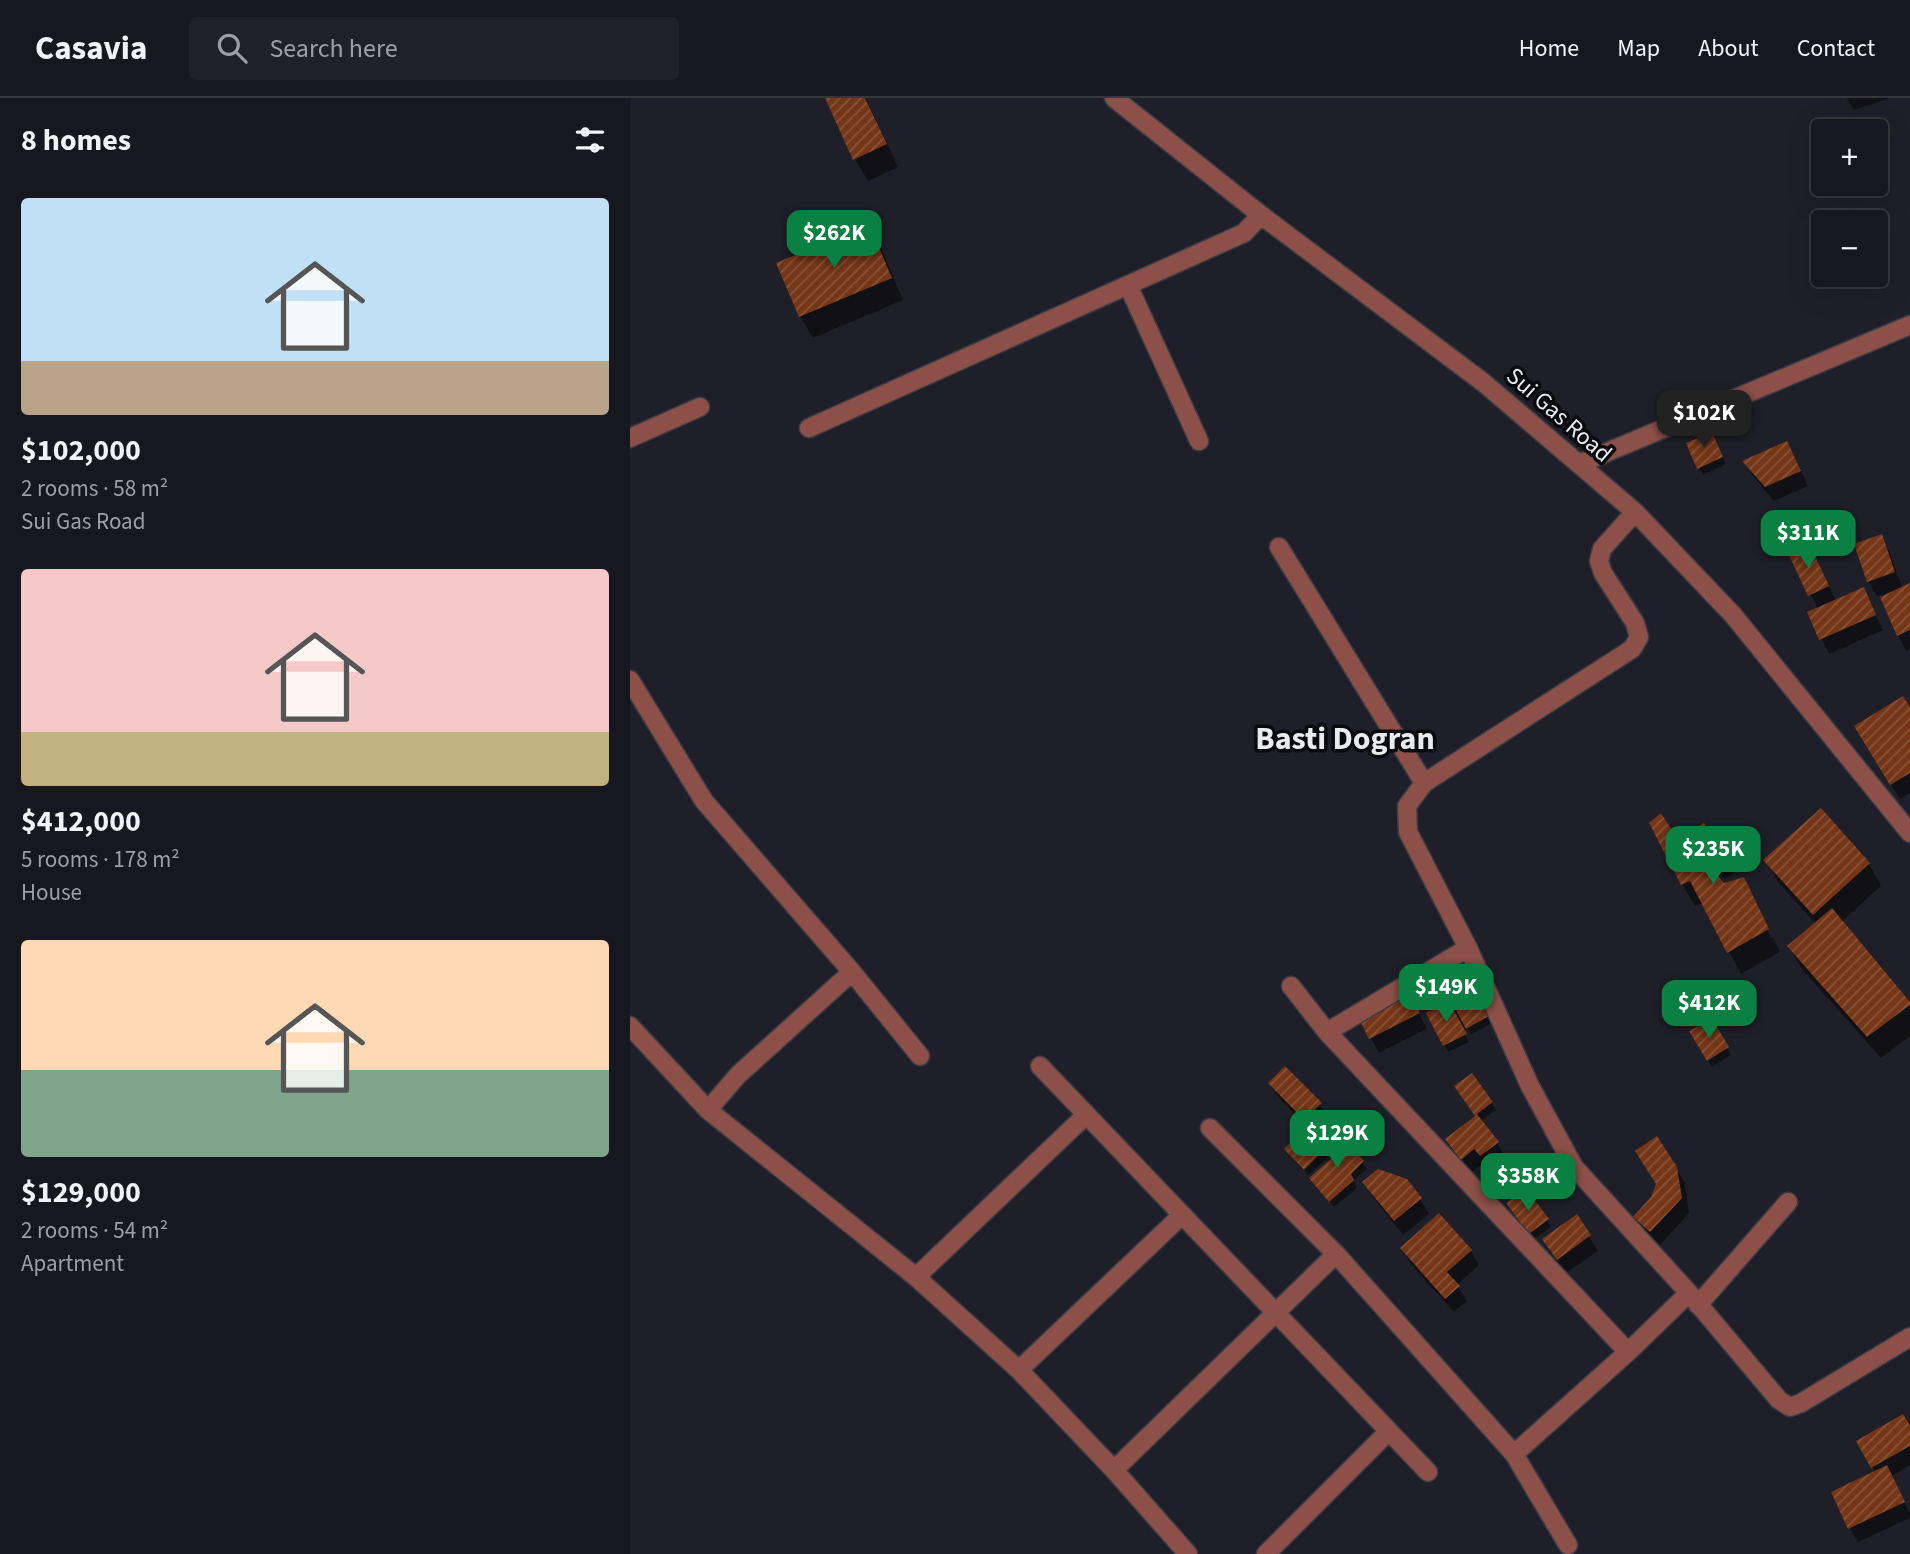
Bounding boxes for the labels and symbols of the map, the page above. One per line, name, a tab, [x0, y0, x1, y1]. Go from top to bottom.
pin: $262K	[785, 211, 883, 270]
street label: Sui Gas Road	[1499, 359, 1619, 471]
pin: $102K	[1655, 390, 1753, 450]
pin: $311K	[1759, 510, 1857, 570]
district label: Basti Dogran	[1255, 716, 1435, 762]
pin: $235K	[1664, 826, 1762, 886]
pin: $149K	[1397, 964, 1495, 1024]
pin: $412K	[1660, 981, 1758, 1040]
pin: $129K	[1288, 1110, 1386, 1170]
pin: $358K	[1479, 1154, 1577, 1213]

